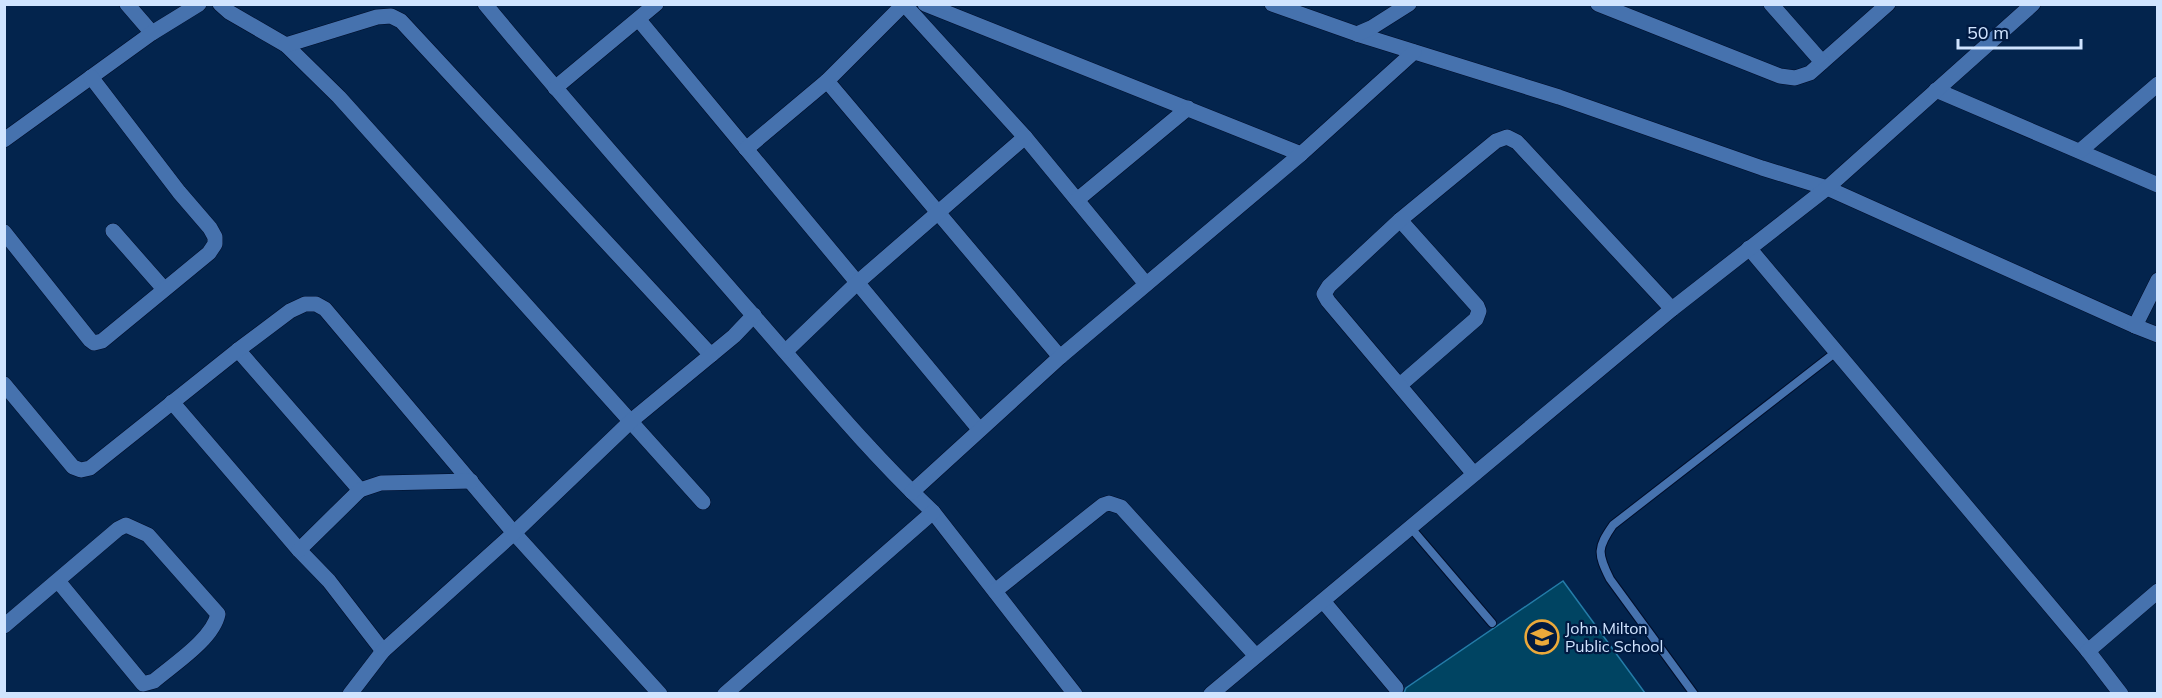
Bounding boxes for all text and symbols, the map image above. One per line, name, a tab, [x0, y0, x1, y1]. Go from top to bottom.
scale bar	[1958, 12, 2081, 50]
text: 50 m	[1967, 21, 2009, 44]
place label: John Milton Public School	[1565, 618, 1663, 656]
school or university icon: John Milton Public School	[1524, 619, 1560, 655]

